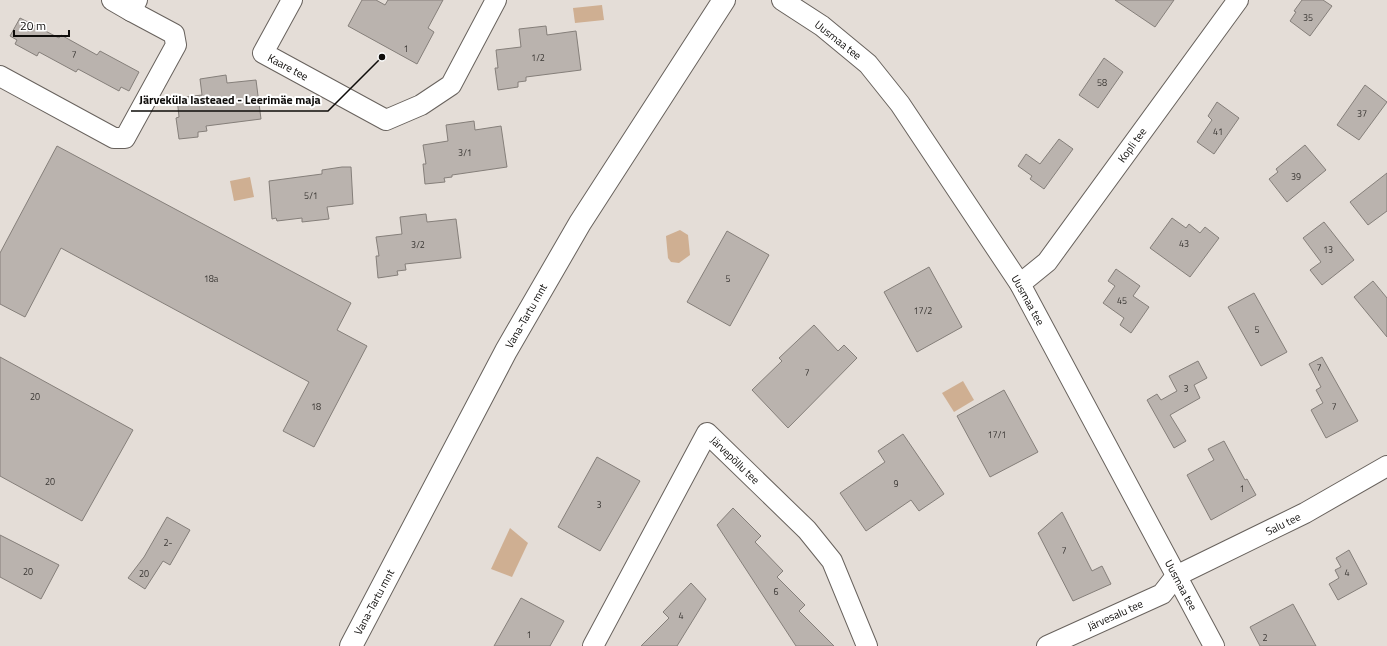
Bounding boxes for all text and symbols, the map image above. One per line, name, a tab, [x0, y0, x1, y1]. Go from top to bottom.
house number: 35	[1303, 11, 1313, 24]
scale bar	[14, 12, 69, 38]
text: 20 m	[20, 16, 46, 35]
street label: Uusmaa tee	[811, 17, 865, 64]
house number: 1	[403, 42, 409, 55]
house number: 7	[71, 48, 77, 61]
street label: Kaare tee	[265, 50, 312, 85]
house number: 1/2	[531, 51, 545, 64]
house number: 58	[1097, 76, 1107, 89]
callout: Järveküla lasteaed - Leerimäe maja	[131, 87, 328, 111]
text: Järveküla lasteaed - Leerimäe maja	[139, 90, 321, 109]
house number: 37	[1357, 107, 1367, 120]
street label: Kopli tee	[1114, 124, 1150, 166]
house number: 41	[1213, 125, 1223, 138]
house number: 3/1	[458, 146, 472, 159]
house number: 39	[1291, 170, 1301, 183]
house number: 5/1	[304, 189, 318, 202]
house number: 43	[1179, 237, 1189, 250]
house number: 3/2	[411, 238, 425, 251]
house number: 13	[1323, 243, 1333, 256]
house number: 18a	[204, 272, 219, 285]
house number: 5	[725, 272, 731, 285]
street label: Uusmaa tee	[1008, 272, 1049, 329]
street label: Vana-Tartu mnt	[501, 281, 551, 351]
house number: 45	[1117, 294, 1127, 307]
house number: 17/2	[914, 304, 932, 317]
house number: 5	[1254, 323, 1260, 336]
house number: 7	[1316, 361, 1322, 374]
house number: 7	[804, 366, 810, 379]
house number: 3	[1183, 382, 1189, 395]
house number: 20	[30, 390, 40, 403]
house number: 18	[311, 400, 321, 413]
house number: 7	[1331, 400, 1337, 413]
house number: 17/1	[988, 428, 1006, 441]
street label: Järvepõllu tee	[707, 432, 764, 488]
house number: 20	[45, 475, 55, 488]
house number: 9	[893, 477, 899, 490]
house number: 1	[1239, 482, 1245, 495]
house number: 3	[596, 498, 602, 511]
street label: Salu tee	[1263, 508, 1304, 539]
house number: 2-	[164, 536, 173, 549]
house number: 7	[1061, 544, 1067, 557]
street label: Uusmaa tee	[1161, 557, 1201, 614]
house number: 20	[23, 565, 33, 578]
street label: Vana-Tartu mnt	[350, 566, 398, 638]
house number: 4	[1344, 566, 1350, 579]
house number: 20	[139, 567, 149, 580]
house number: 6	[773, 585, 779, 598]
street label: Järvesalu tee	[1084, 595, 1146, 634]
house number: 4	[678, 609, 684, 622]
house number: 1	[526, 628, 532, 641]
house number: 2	[1262, 631, 1268, 644]

